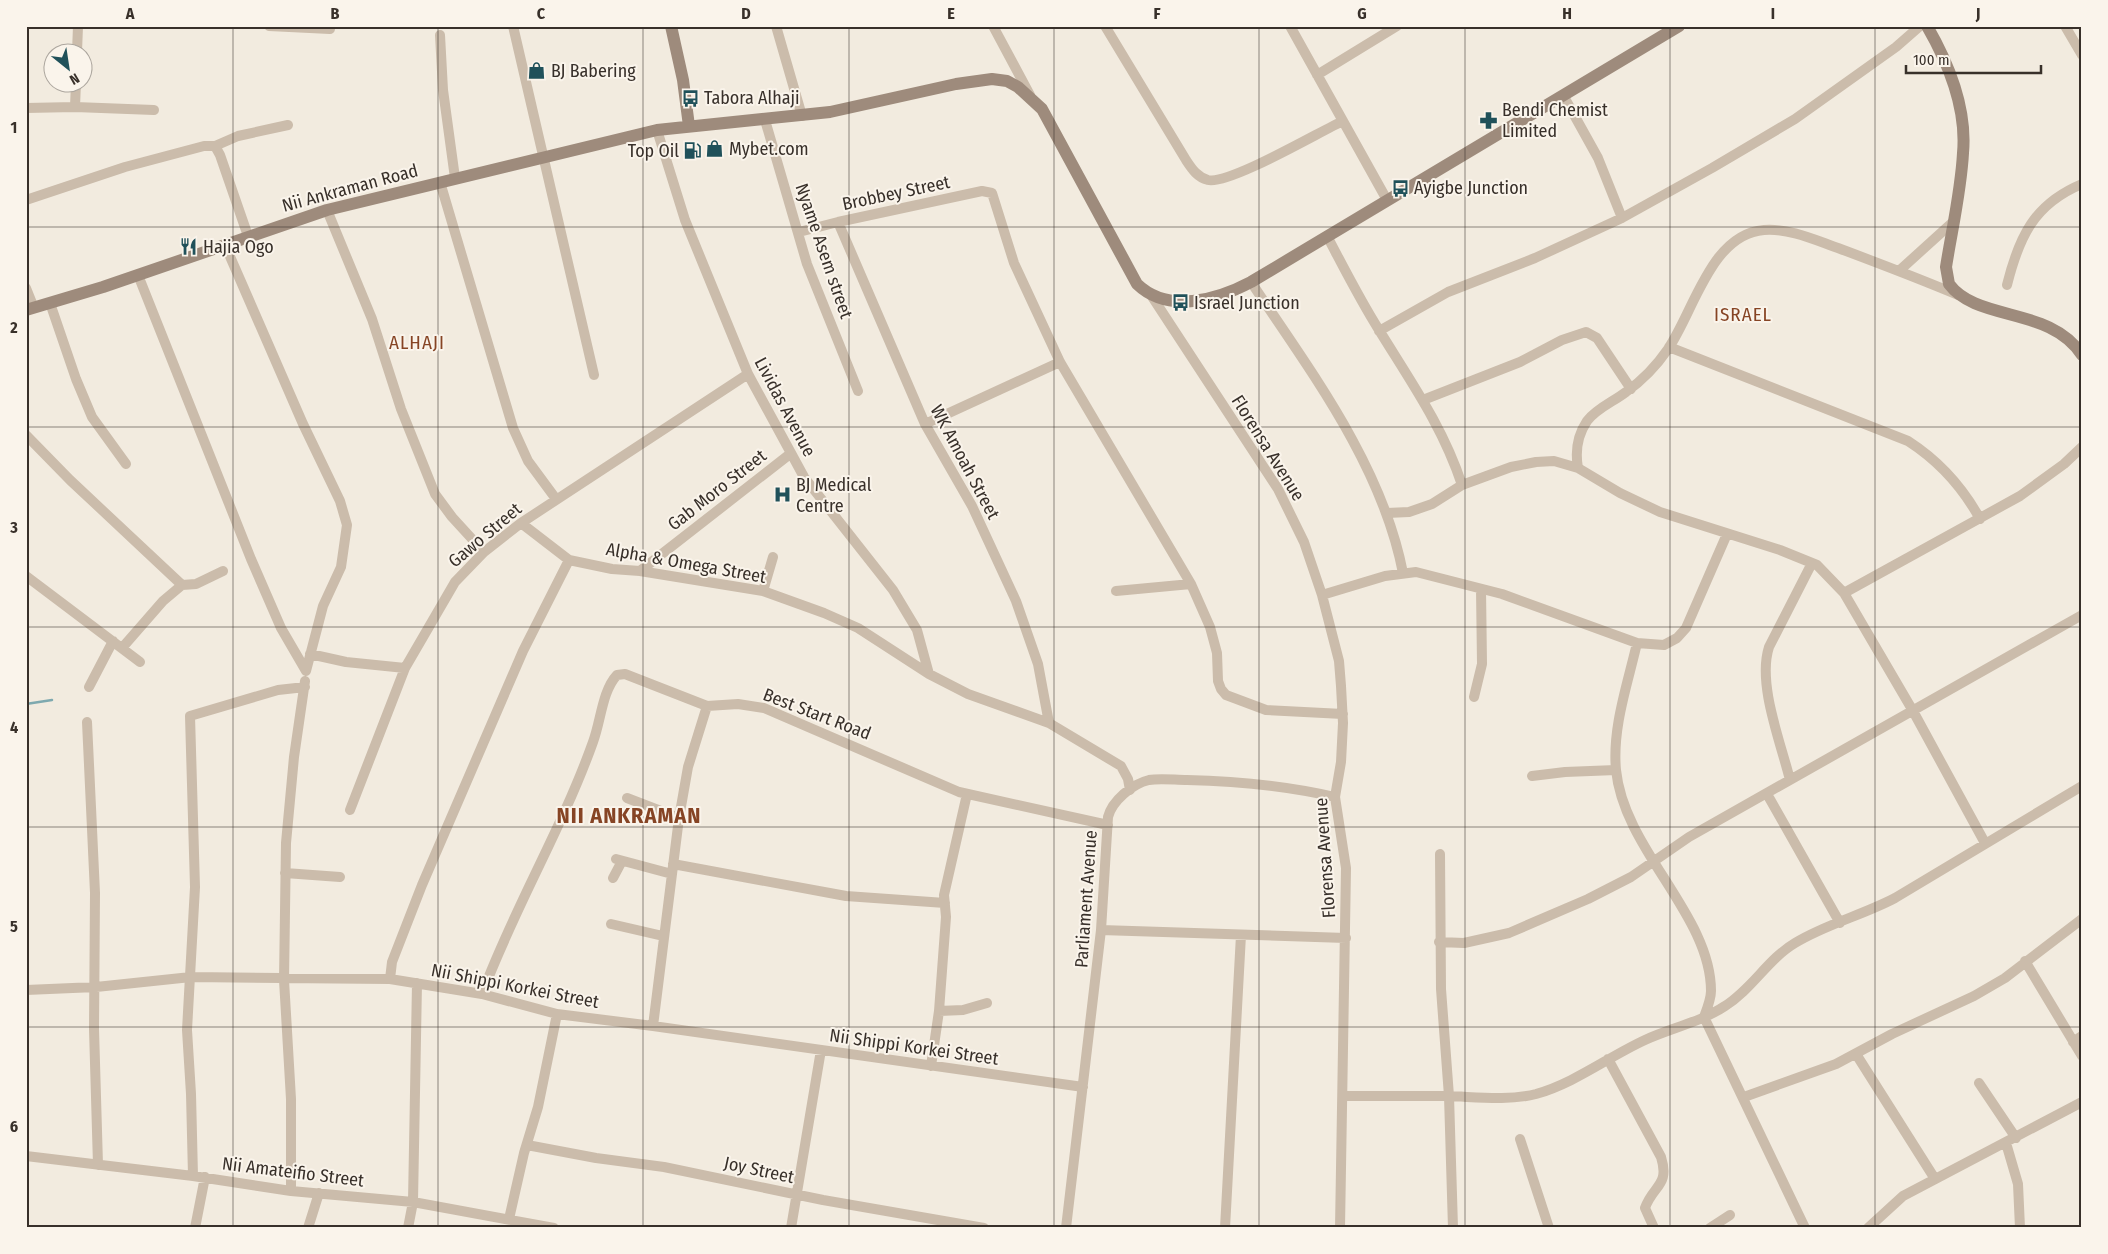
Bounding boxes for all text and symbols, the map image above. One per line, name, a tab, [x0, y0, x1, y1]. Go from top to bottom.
text: A	[125, 4, 135, 23]
text: B	[331, 4, 340, 23]
text: C	[537, 4, 546, 23]
text: D	[741, 4, 751, 23]
text: E	[947, 4, 955, 23]
text: F	[1153, 4, 1161, 23]
text: G	[1357, 4, 1367, 23]
text: H	[1562, 4, 1572, 23]
text: I	[1771, 4, 1775, 23]
text: J	[1975, 4, 1980, 23]
north arrow	[42, 42, 92, 92]
scale bar	[1906, 42, 2040, 74]
text: 100 m	[1913, 51, 1950, 69]
place label: BJ Babering	[551, 60, 636, 82]
shop icon: BJ Babering	[527, 61, 547, 81]
text: N	[66, 69, 82, 88]
place label: Tabora Alhaji	[704, 87, 800, 109]
bus stop icon: Tabora Alhaji	[680, 88, 700, 108]
place label: Bendi Chemist Limited	[1502, 99, 1608, 142]
pharmacy icon: Bendi Chemist Limited	[1478, 110, 1498, 130]
text: 1	[11, 118, 17, 137]
place label: Mybet.com	[729, 138, 809, 160]
shop icon: Mybet.com	[705, 139, 725, 159]
place label: Top Oil	[628, 140, 679, 162]
fuel station icon: Top Oil	[683, 141, 703, 161]
street label: Nii Ankraman Road	[280, 159, 420, 217]
street label: Brobbey Street	[840, 171, 952, 215]
place label: Ayigbe Junction	[1414, 177, 1528, 199]
bus stop icon: Ayigbe Junction	[1390, 178, 1410, 198]
street label: Nyame Asem street	[791, 180, 857, 322]
place label: Hajia Ogo	[203, 236, 274, 258]
restaurant icon: Hajia Ogo	[179, 237, 199, 257]
place label: Israel Junction	[1194, 292, 1300, 314]
bus stop icon: Israel Junction	[1170, 293, 1190, 313]
district label: ISRAEL	[1714, 303, 1772, 326]
text: 2	[9, 318, 18, 337]
district label: ALHAJI	[389, 331, 445, 354]
street label: Lividas Avenue	[750, 354, 820, 461]
street label: Florensa Avenue	[1227, 391, 1309, 505]
street label: WK Amoah Street	[926, 401, 1004, 523]
street label: Gab Moro Street	[663, 445, 771, 535]
place label: BJ Medical Centre	[796, 474, 872, 517]
hospital icon: BJ Medical Centre	[772, 485, 792, 505]
street label: Gawo Street	[444, 498, 526, 572]
text: 3	[9, 518, 18, 537]
street label: Alpha & Omega Street	[604, 538, 768, 588]
street label: Best Start Road	[760, 683, 874, 745]
text: 4	[10, 718, 18, 737]
street label: Florensa Avenue	[1310, 797, 1340, 919]
district label: NII ANKRAMAN	[557, 802, 701, 829]
street label: Parliament Avenue	[1070, 829, 1102, 969]
text: 5	[10, 917, 18, 936]
street label: Nii Shippi Korkei Street	[429, 959, 601, 1013]
street label: Nii Shippi Korkei Street	[828, 1024, 1000, 1070]
text: 6	[10, 1117, 18, 1136]
street label: Nii Amateifio Street	[221, 1152, 365, 1192]
street label: Joy Street	[722, 1152, 796, 1188]

